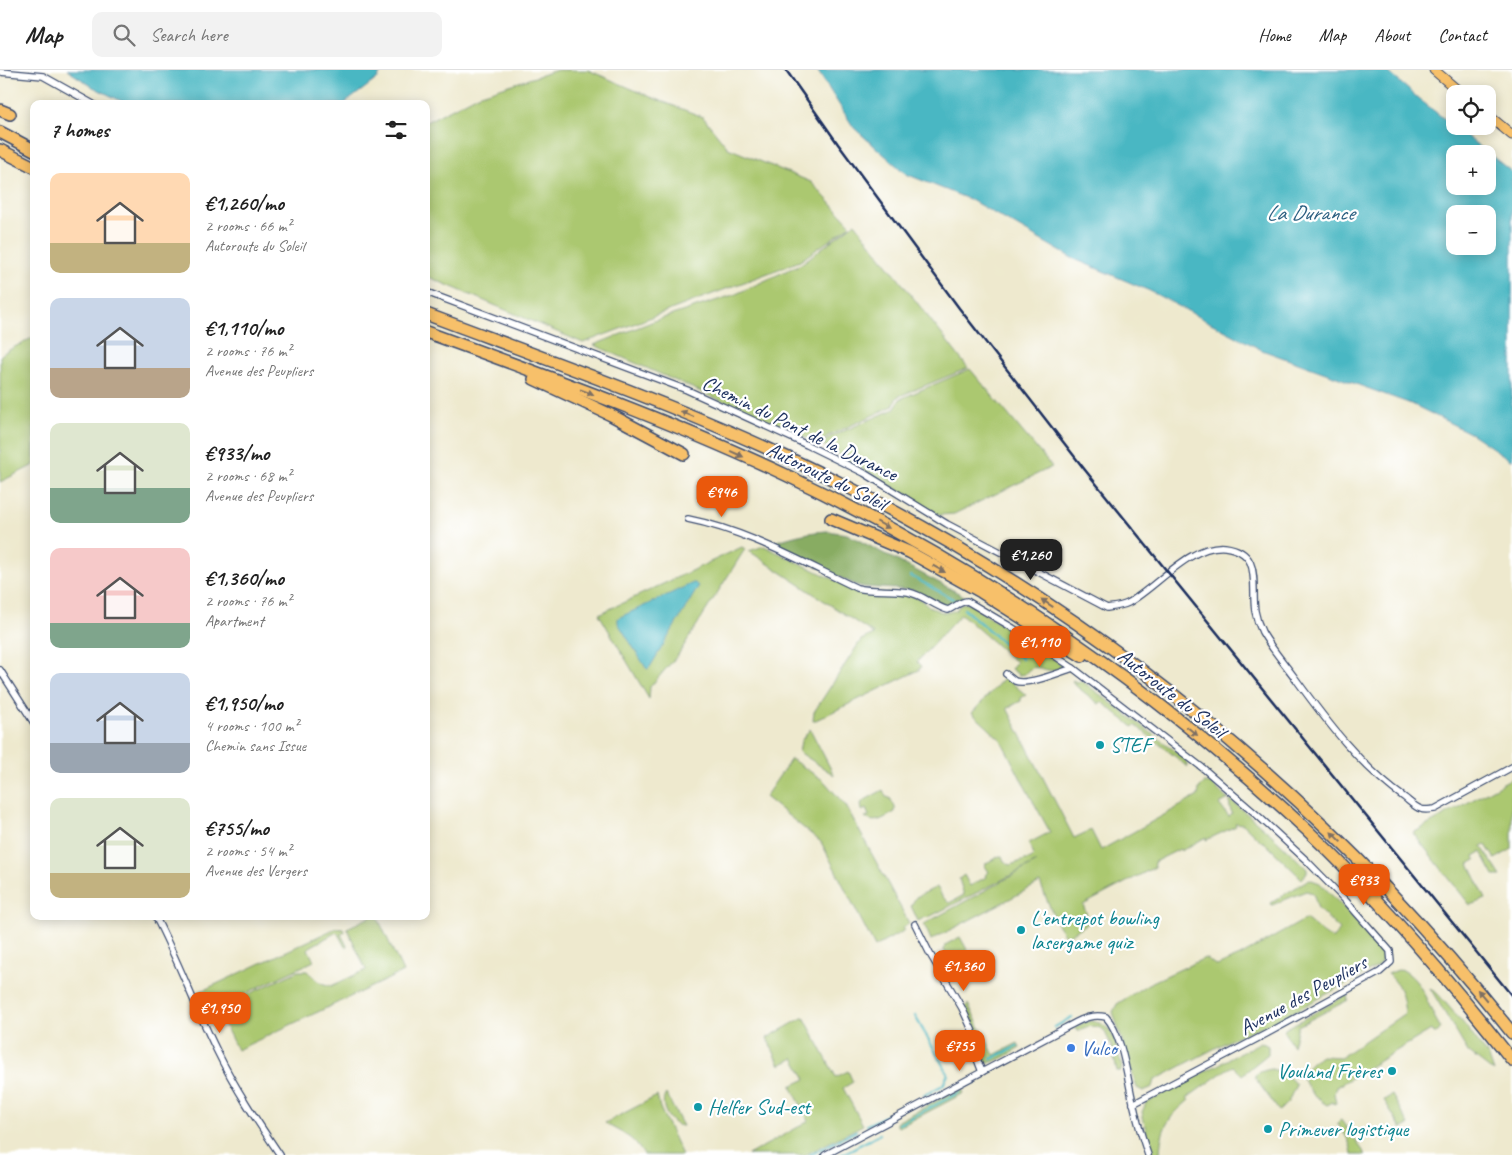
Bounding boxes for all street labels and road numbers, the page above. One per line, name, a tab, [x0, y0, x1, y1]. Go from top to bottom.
street label: Chemin du Pont de la Durance	[698, 369, 903, 487]
street label: Autoroute du Soleil	[763, 436, 894, 518]
street label: Autoroute du Soleil	[1113, 643, 1234, 746]
street label: Avenue des Peupliers	[1235, 948, 1373, 1041]

